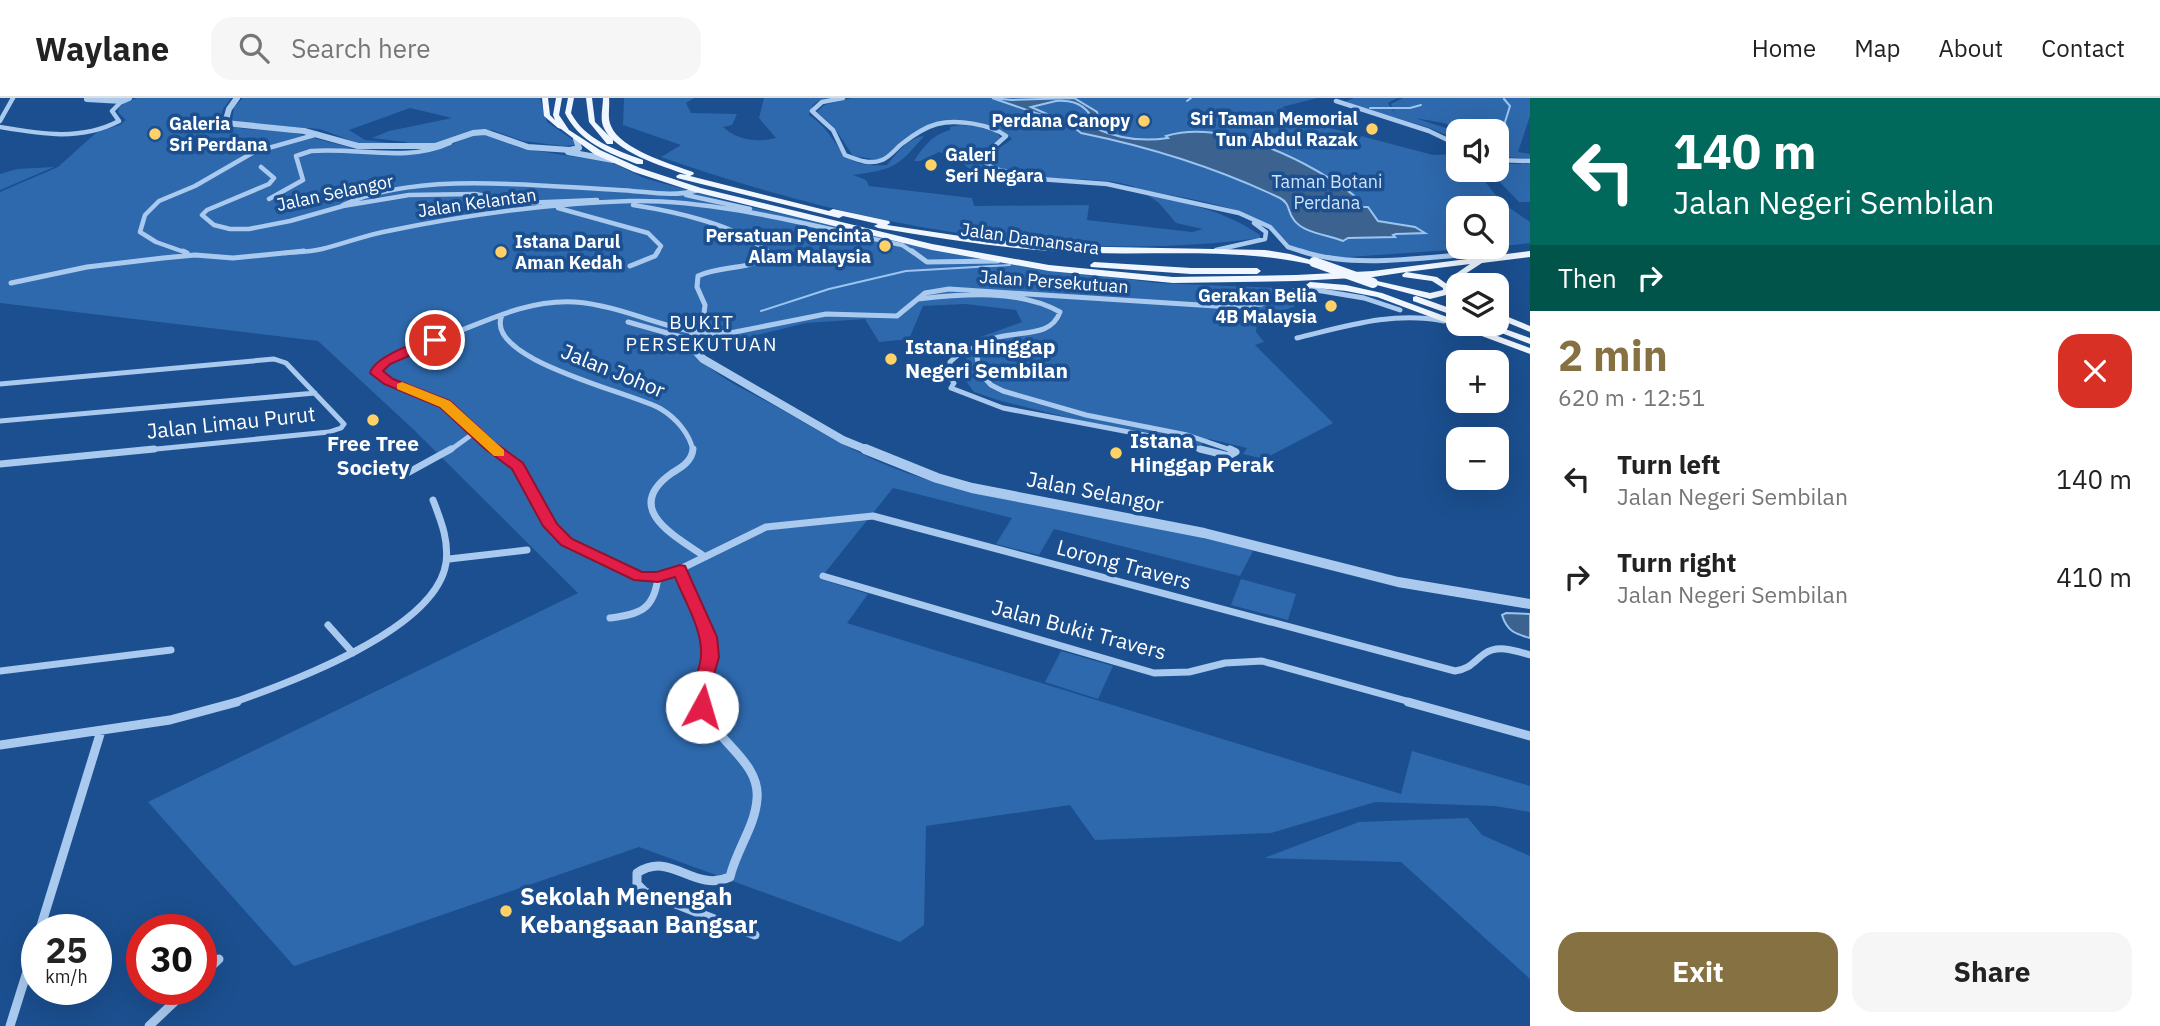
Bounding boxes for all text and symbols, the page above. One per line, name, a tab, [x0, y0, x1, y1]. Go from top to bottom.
search box	[211, 17, 701, 80]
text: Waylane	[35, 27, 169, 70]
icon: search	[235, 29, 273, 67]
text: Search here	[291, 31, 431, 65]
text: Home	[1752, 32, 1816, 64]
text: Map	[1854, 32, 1900, 64]
text: About	[1938, 32, 2003, 64]
text: Contact	[2041, 32, 2125, 64]
place label: Sri Taman Memorial Tun Abdul Razak	[1190, 107, 1359, 151]
place label: Perdana Canopy	[992, 109, 1130, 132]
place label: Galeria Sri Perdana	[169, 112, 268, 156]
marker: Perdana Canopy	[1136, 113, 1152, 129]
map controls	[1446, 119, 1509, 490]
button: sound	[1446, 119, 1509, 182]
text: 140 m	[1673, 119, 1817, 182]
marker: Sri Taman Memorial Tun Abdul Razak	[1364, 121, 1380, 137]
marker: Galeria Sri Perdana	[147, 126, 163, 142]
icon: left	[1558, 126, 1649, 217]
place label: Galeri Seri Negara	[945, 143, 1044, 187]
marker: Galeri Seri Negara	[923, 157, 939, 173]
street label: Jalan Selangor	[274, 169, 396, 216]
park label: Taman Botani Perdana	[1272, 170, 1382, 214]
text: Jalan Negeri Sembilan	[1673, 181, 1994, 223]
street label: Jalan Kelantan	[416, 183, 538, 222]
button: search	[1446, 196, 1509, 259]
street label: Jalan Damansara	[959, 217, 1101, 260]
place label: Persatuan Pencinta Alam Malaysia	[706, 224, 871, 268]
place label: Istana Darul Aman Kedah	[515, 230, 623, 274]
marker: Persatuan Pencinta Alam Malaysia	[877, 238, 893, 254]
marker: Istana Darul Aman Kedah	[493, 244, 509, 260]
icon: right	[1631, 259, 1669, 297]
text: Then	[1558, 261, 1617, 295]
street label: Jalan Persekutuan	[979, 265, 1129, 298]
button: layers	[1446, 273, 1509, 336]
place label: Gerakan Belia 4B Malaysia	[1198, 284, 1317, 328]
marker: Gerakan Belia 4B Malaysia	[1323, 298, 1339, 314]
pin	[405, 310, 465, 370]
district label: BUKIT PERSEKUTUAN	[626, 310, 778, 356]
icon: arrive	[416, 321, 454, 359]
text: 2 min	[1558, 328, 1668, 383]
place label: Istana Hinggap Negeri Sembilan	[905, 332, 1068, 384]
button: close	[2058, 334, 2132, 408]
street label: Jalan Johor	[557, 337, 670, 404]
button: +	[1446, 350, 1509, 413]
marker: Istana Hinggap Negeri Sembilan	[883, 351, 899, 367]
text: 620 m · 12:51	[1558, 382, 1705, 412]
street label: Jalan Limau Purut	[145, 399, 317, 445]
marker: Free Tree Society	[365, 412, 381, 428]
place label: Istana Hinggap Perak	[1130, 426, 1275, 478]
button: −	[1446, 427, 1509, 490]
place label: Free Tree Society	[327, 429, 419, 481]
marker: Istana Hinggap Perak	[1108, 445, 1124, 461]
text: Turn left	[1617, 447, 1720, 481]
icon: left	[1558, 460, 1596, 498]
text: 140 m	[2056, 462, 2132, 496]
street label: Jalan Selangor	[1024, 464, 1166, 518]
text: Jalan Negeri Sembilan	[1617, 481, 1848, 511]
street label: Lorong Travers	[1054, 533, 1195, 596]
text: Turn right	[1617, 545, 1736, 579]
icon: right	[1558, 558, 1596, 596]
text: 410 m	[2056, 560, 2132, 594]
text: Jalan Negeri Sembilan	[1617, 579, 1848, 609]
street label: Jalan Bukit Travers	[989, 592, 1170, 666]
position arrow	[665, 670, 739, 744]
place label: Sekolah Menengah Kebangsaan Bangsar	[520, 880, 758, 940]
marker: Sekolah Menengah Kebangsaan Bangsar	[498, 903, 514, 919]
speed limit sign: 30	[126, 914, 217, 1005]
text: 25	[45, 927, 88, 973]
button: Exit	[1558, 932, 1838, 1012]
button: Share	[1852, 932, 2132, 1012]
text: km/h	[45, 965, 88, 988]

